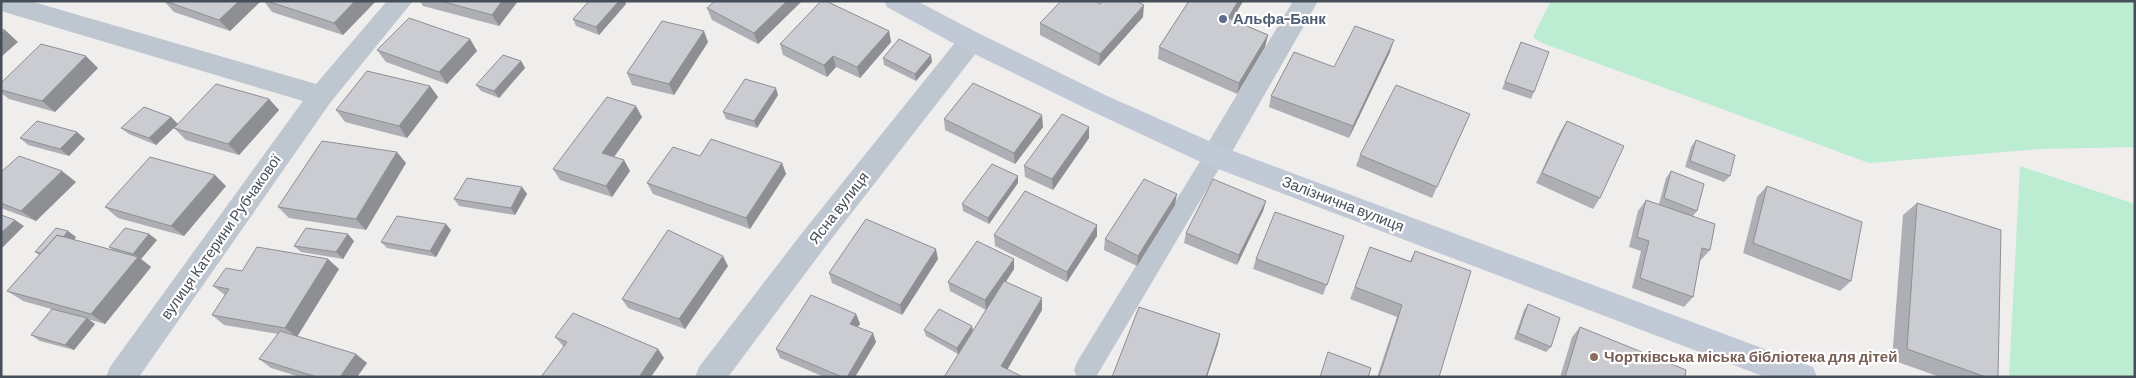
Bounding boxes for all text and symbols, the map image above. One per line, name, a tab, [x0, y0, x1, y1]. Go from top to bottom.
place label: Альфа-Банк	[1233, 9, 1326, 27]
marker: Альфа-Банк	[1217, 13, 1229, 25]
street label: вулиця Катерини Рубчакової	[156, 150, 285, 322]
street label: Ясна вулиця	[804, 168, 872, 247]
street label: Залізнична вулиця	[1280, 172, 1407, 235]
place label: Чортківська міська бібліотека для дітей	[1604, 347, 1897, 365]
marker: Чортківська міська бібліотека для дітей	[1588, 351, 1600, 363]

